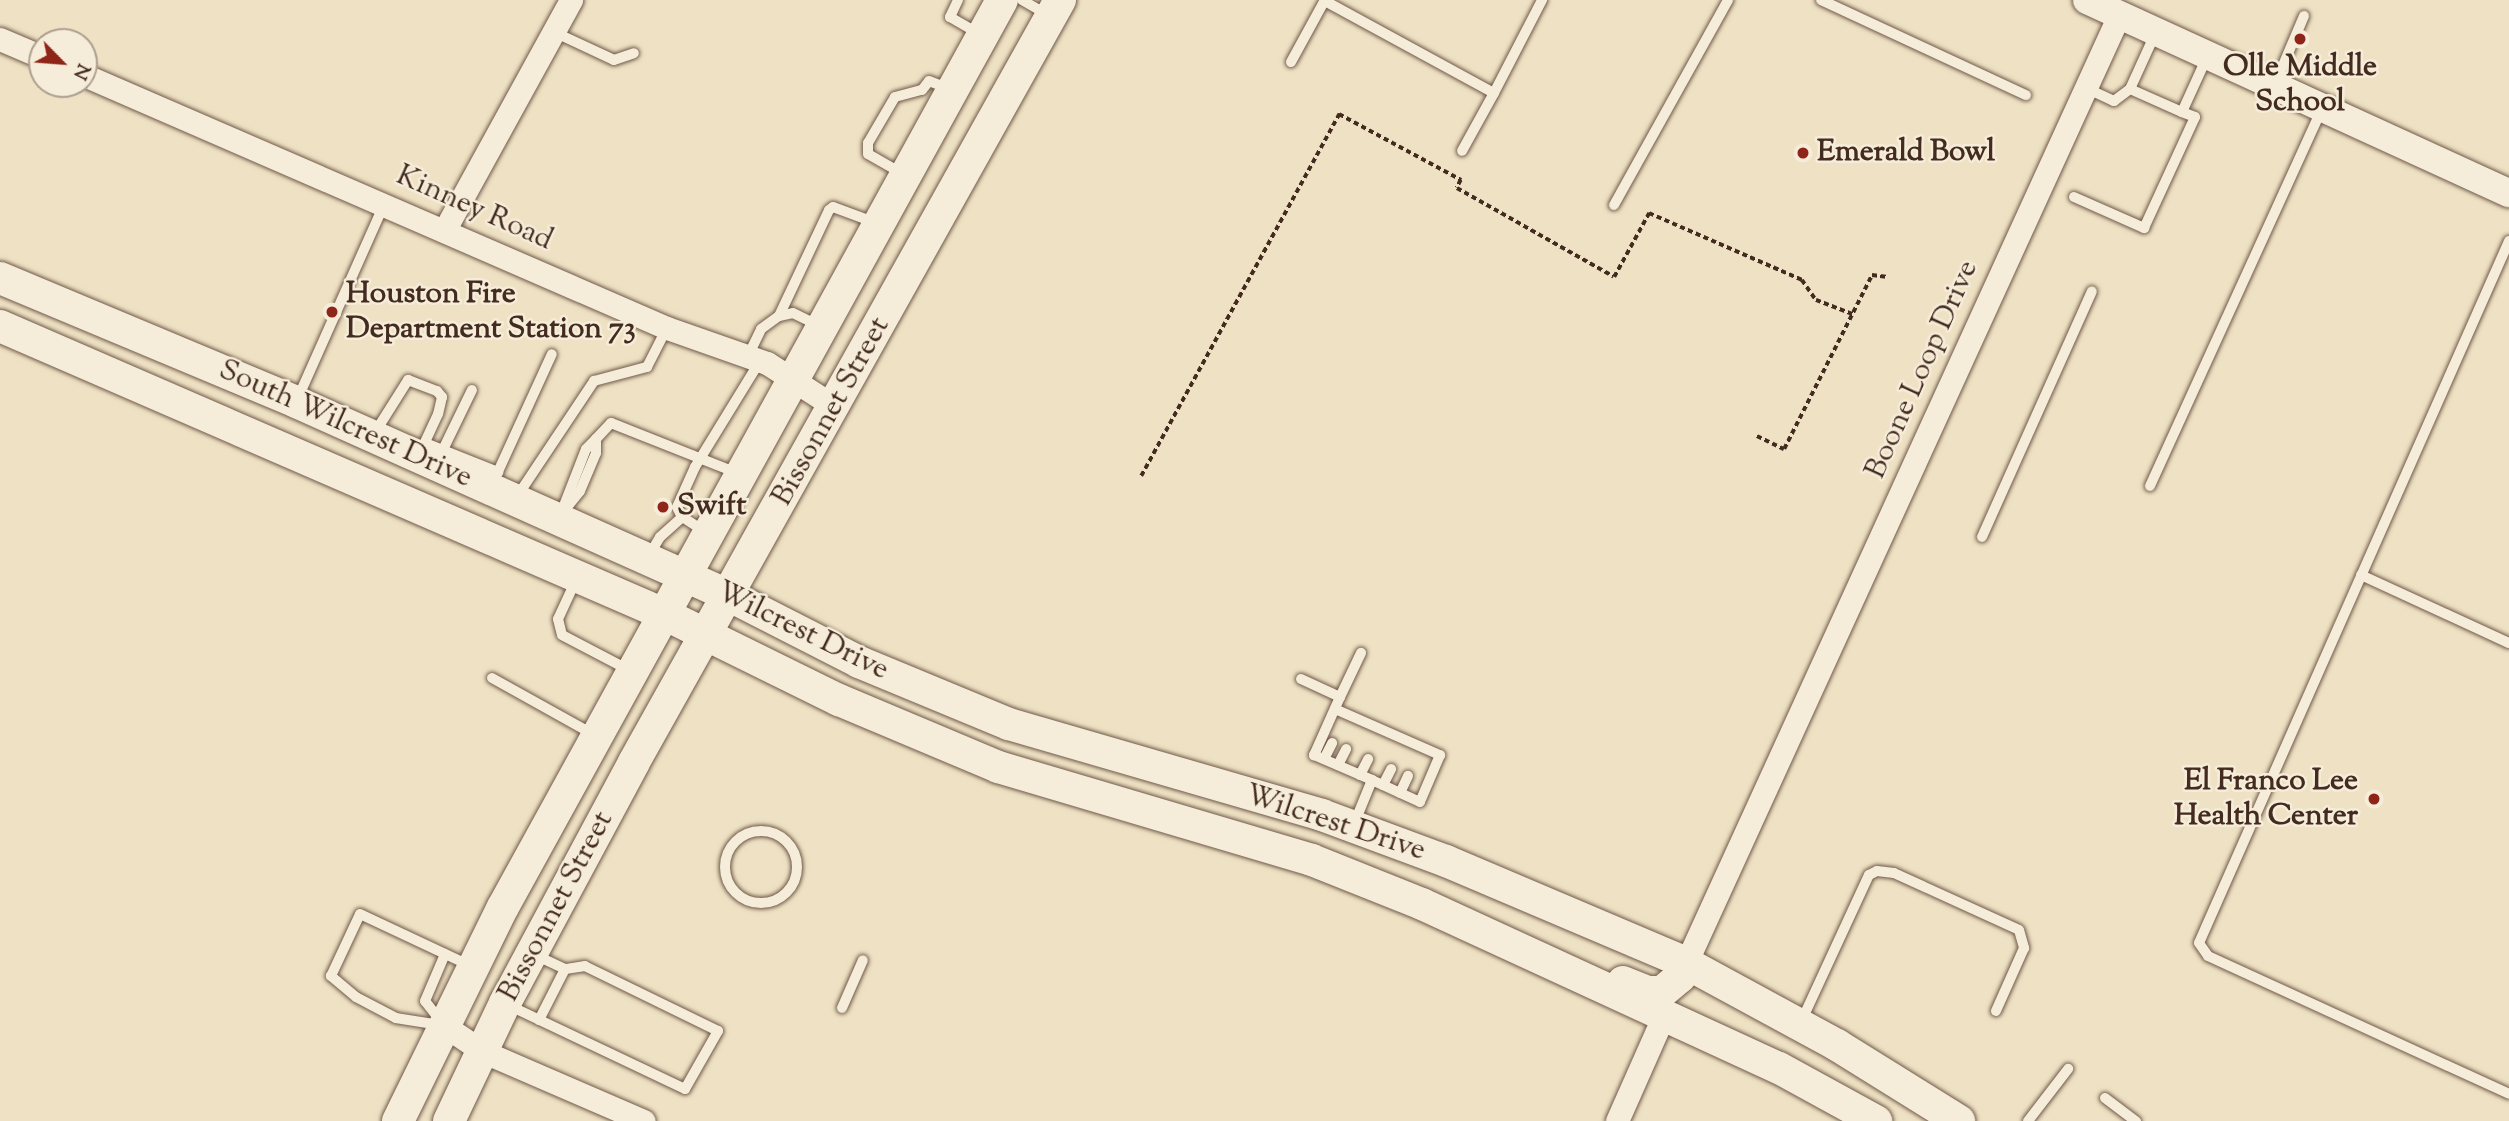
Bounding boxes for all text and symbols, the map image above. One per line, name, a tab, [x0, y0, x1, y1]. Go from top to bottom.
north arrow	[28, 28, 98, 98]
marker: Olle Middle School	[2292, 31, 2308, 47]
place label: Olle Middle School	[2223, 50, 2377, 120]
text: N	[65, 59, 96, 84]
place label: Emerald Bowl	[1817, 135, 1995, 171]
marker: Emerald Bowl	[1795, 145, 1811, 161]
street label: Kinney Road	[390, 158, 558, 260]
street label: Boone Loop Drive	[1859, 255, 1987, 485]
place label: Houston Fire Department Station 73	[346, 277, 636, 348]
marker: Houston Fire Department Station 73	[324, 304, 340, 320]
street label: Bissonnet Street	[765, 311, 899, 513]
street label: South Wilcrest Drive	[213, 353, 477, 497]
place label: Swift	[677, 489, 746, 525]
marker: Swift	[655, 499, 671, 515]
street label: Wilcrest Drive	[710, 575, 894, 689]
place label: El Franco Lee Health Center	[2174, 764, 2358, 834]
street label: Wilcrest Drive	[1240, 778, 1430, 870]
marker: El Franco Lee Health Center	[2364, 789, 2384, 809]
street label: Bissonnet Street	[492, 806, 622, 1008]

